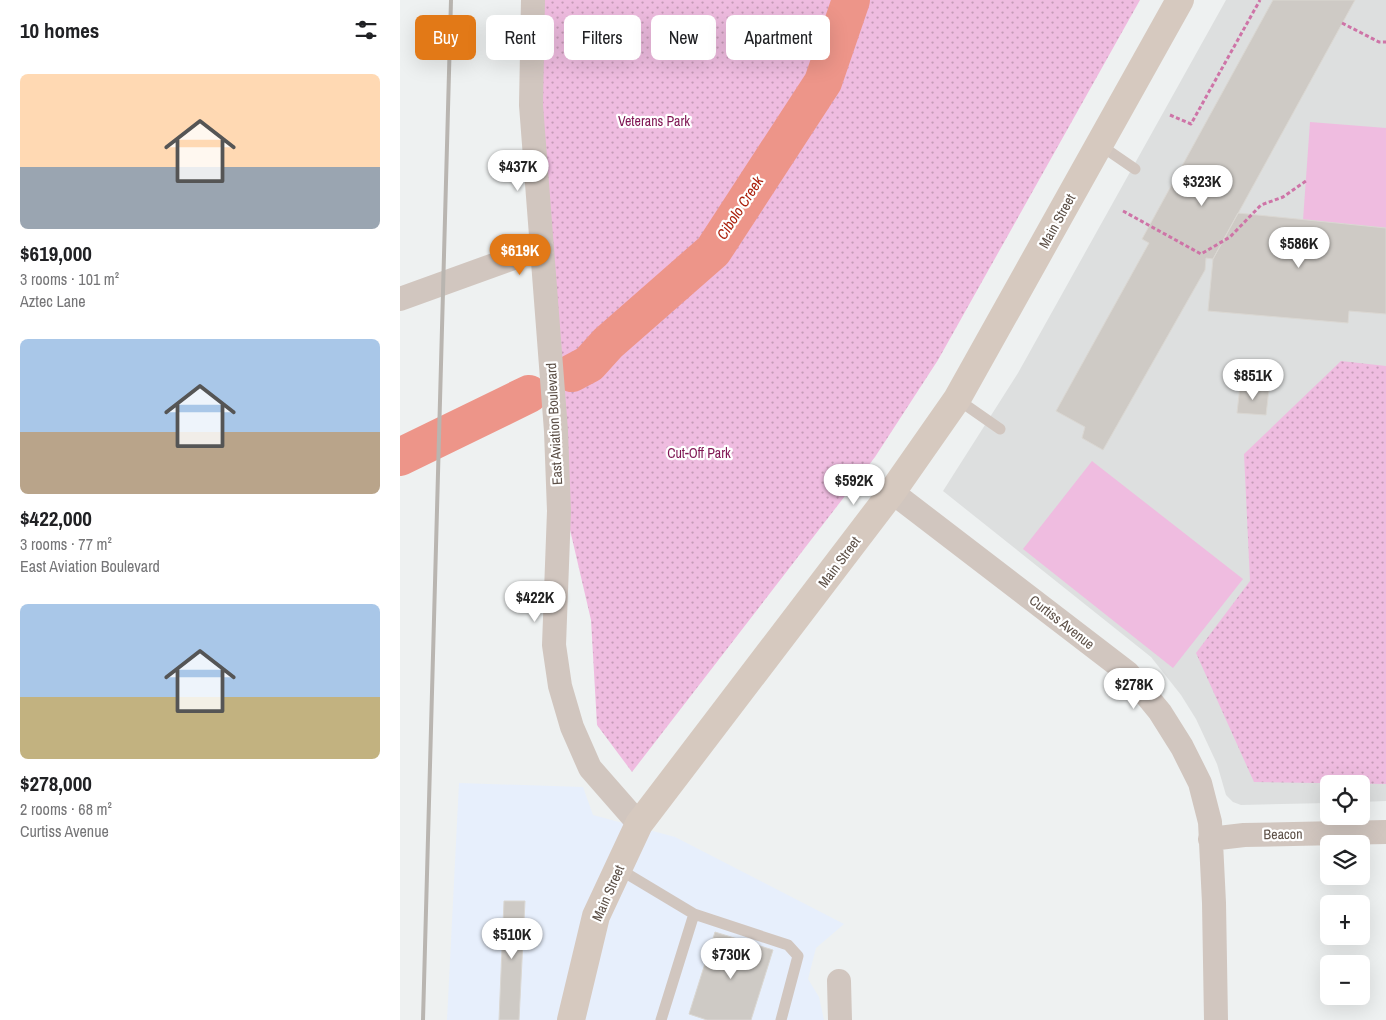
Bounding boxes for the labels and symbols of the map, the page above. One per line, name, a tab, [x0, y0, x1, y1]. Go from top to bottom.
park label: Veterans Park	[618, 112, 690, 130]
pin: $437K	[483, 150, 553, 192]
pin: $323K	[1167, 164, 1237, 207]
water label: Cibolo Creek	[711, 171, 768, 244]
street label: Main Street	[1035, 191, 1079, 251]
pin: $586K	[1264, 226, 1334, 269]
pin: $619K	[485, 234, 555, 276]
pin: $851K	[1218, 358, 1288, 401]
street label: East Aviation Boulevard	[542, 362, 566, 486]
park label: Cut-Off Park	[667, 444, 731, 462]
pin: $592K	[819, 464, 889, 506]
street label: Main Street	[814, 533, 864, 591]
pin: $422K	[500, 580, 570, 623]
street label: Curtiss Avenue	[1026, 591, 1098, 653]
pin: $278K	[1099, 668, 1169, 710]
street label: Beacon	[1263, 825, 1303, 843]
street label: Main Street	[588, 862, 628, 924]
pin: $510K	[477, 918, 547, 960]
pin: $730K	[696, 938, 766, 980]

